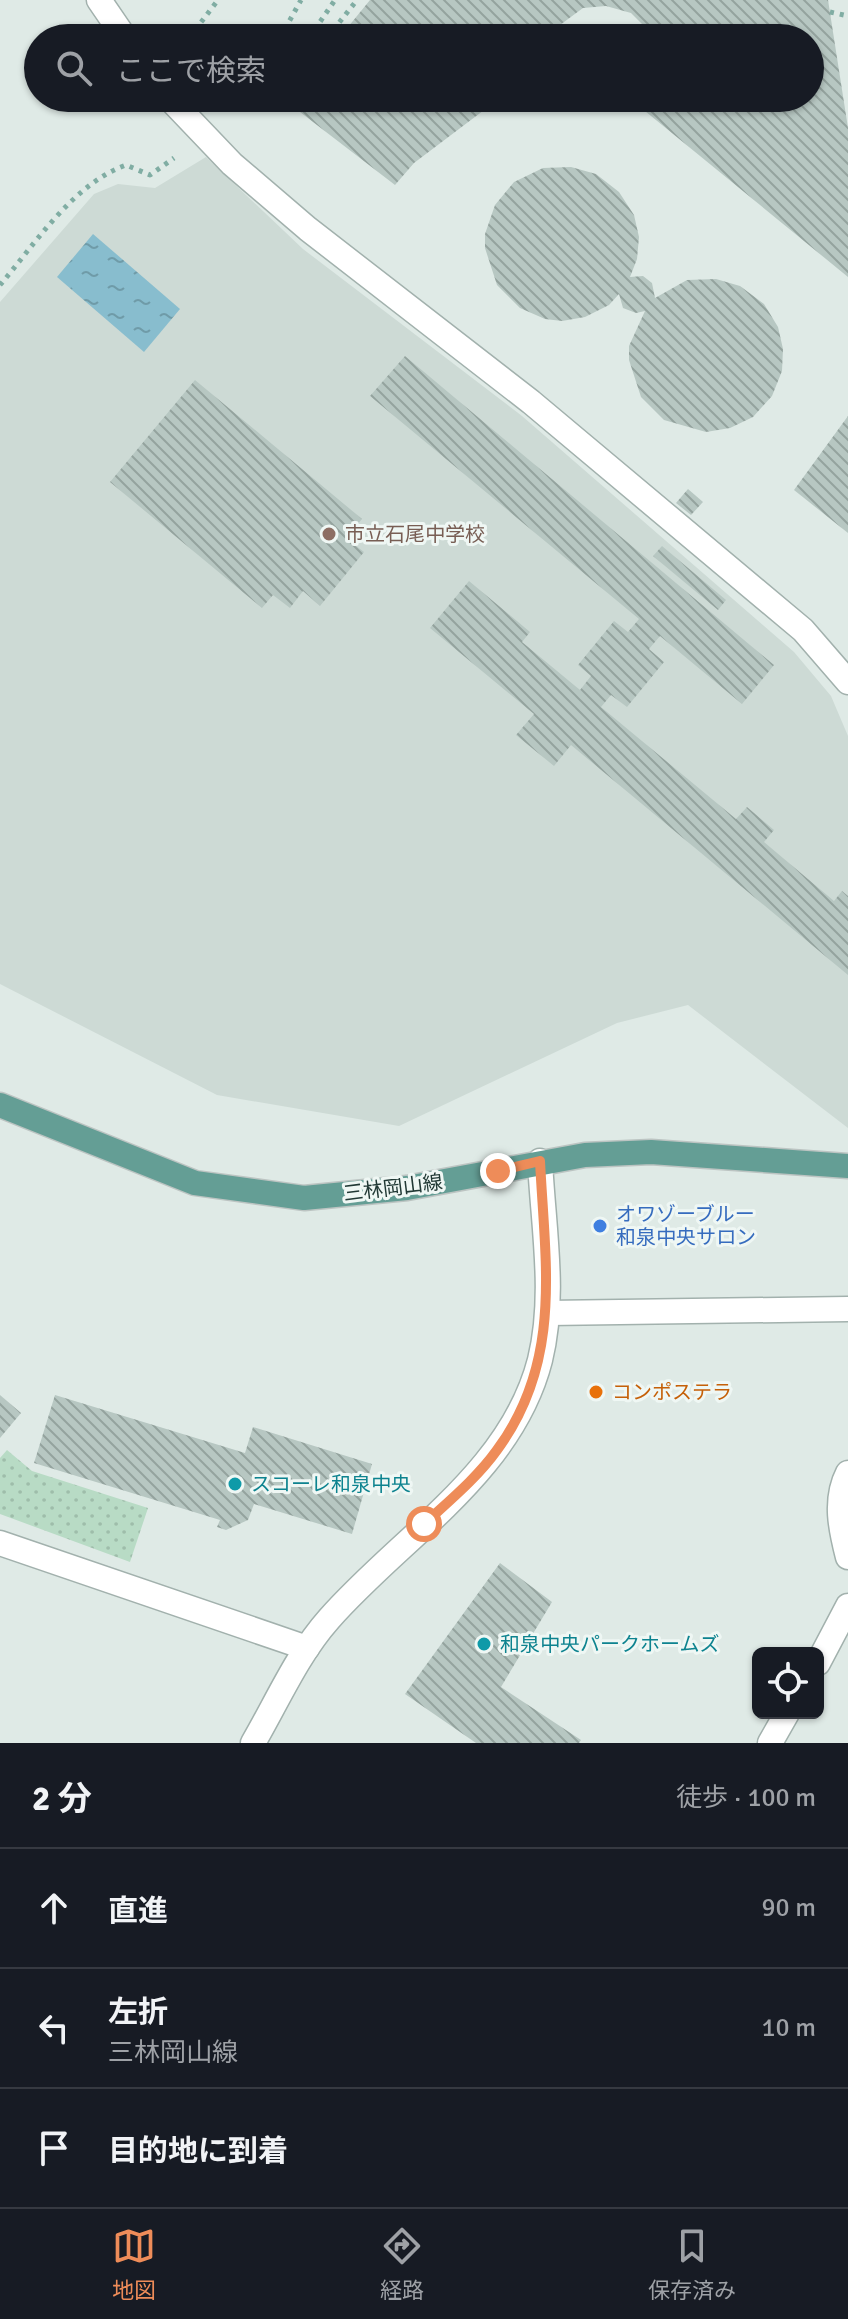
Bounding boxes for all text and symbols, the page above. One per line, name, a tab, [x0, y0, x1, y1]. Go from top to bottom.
search box	[24, 24, 824, 112]
icon: search	[52, 46, 96, 90]
text: ここで検索	[116, 53, 266, 90]
place label: 市立石尾中学校	[345, 522, 485, 547]
marker: 市立石尾中学校	[320, 525, 338, 543]
route end	[480, 1153, 516, 1189]
street label: 三林岡山線	[342, 1169, 444, 1207]
place label: オワゾーブルー 和泉中央サロン	[616, 1202, 756, 1250]
marker: オワゾーブルー 和泉中央サロン	[591, 1217, 609, 1235]
place label: コンポステラ	[612, 1380, 732, 1405]
marker: コンポステラ	[587, 1383, 605, 1401]
place label: スコーレ和泉中央	[251, 1472, 411, 1497]
marker: スコーレ和泉中央	[226, 1475, 244, 1493]
route start	[406, 1506, 442, 1542]
place label: 和泉中央パークホームズ	[500, 1632, 719, 1657]
marker: 和泉中央パークホームズ	[475, 1635, 493, 1653]
map controls	[752, 1647, 824, 1719]
button: locate	[752, 1647, 824, 1719]
text: 2 分	[32, 1778, 92, 1820]
text: 徒歩 · 100 m	[676, 1782, 816, 1814]
icon: ahead	[32, 1886, 76, 1930]
text: 90 m	[761, 1892, 816, 1924]
text: 直進	[108, 1893, 168, 1930]
text: 左折	[108, 1994, 168, 2031]
icon: left	[32, 2006, 76, 2050]
text: 10 m	[761, 2012, 816, 2044]
text: 三林岡山線	[108, 2037, 238, 2069]
icon: arrive	[32, 2126, 76, 2170]
text: 目的地に到着	[108, 2133, 288, 2170]
tab: 地図	[112, 2224, 156, 2304]
tab: 経路	[380, 2224, 424, 2304]
tab: 保存済み	[648, 2224, 736, 2304]

